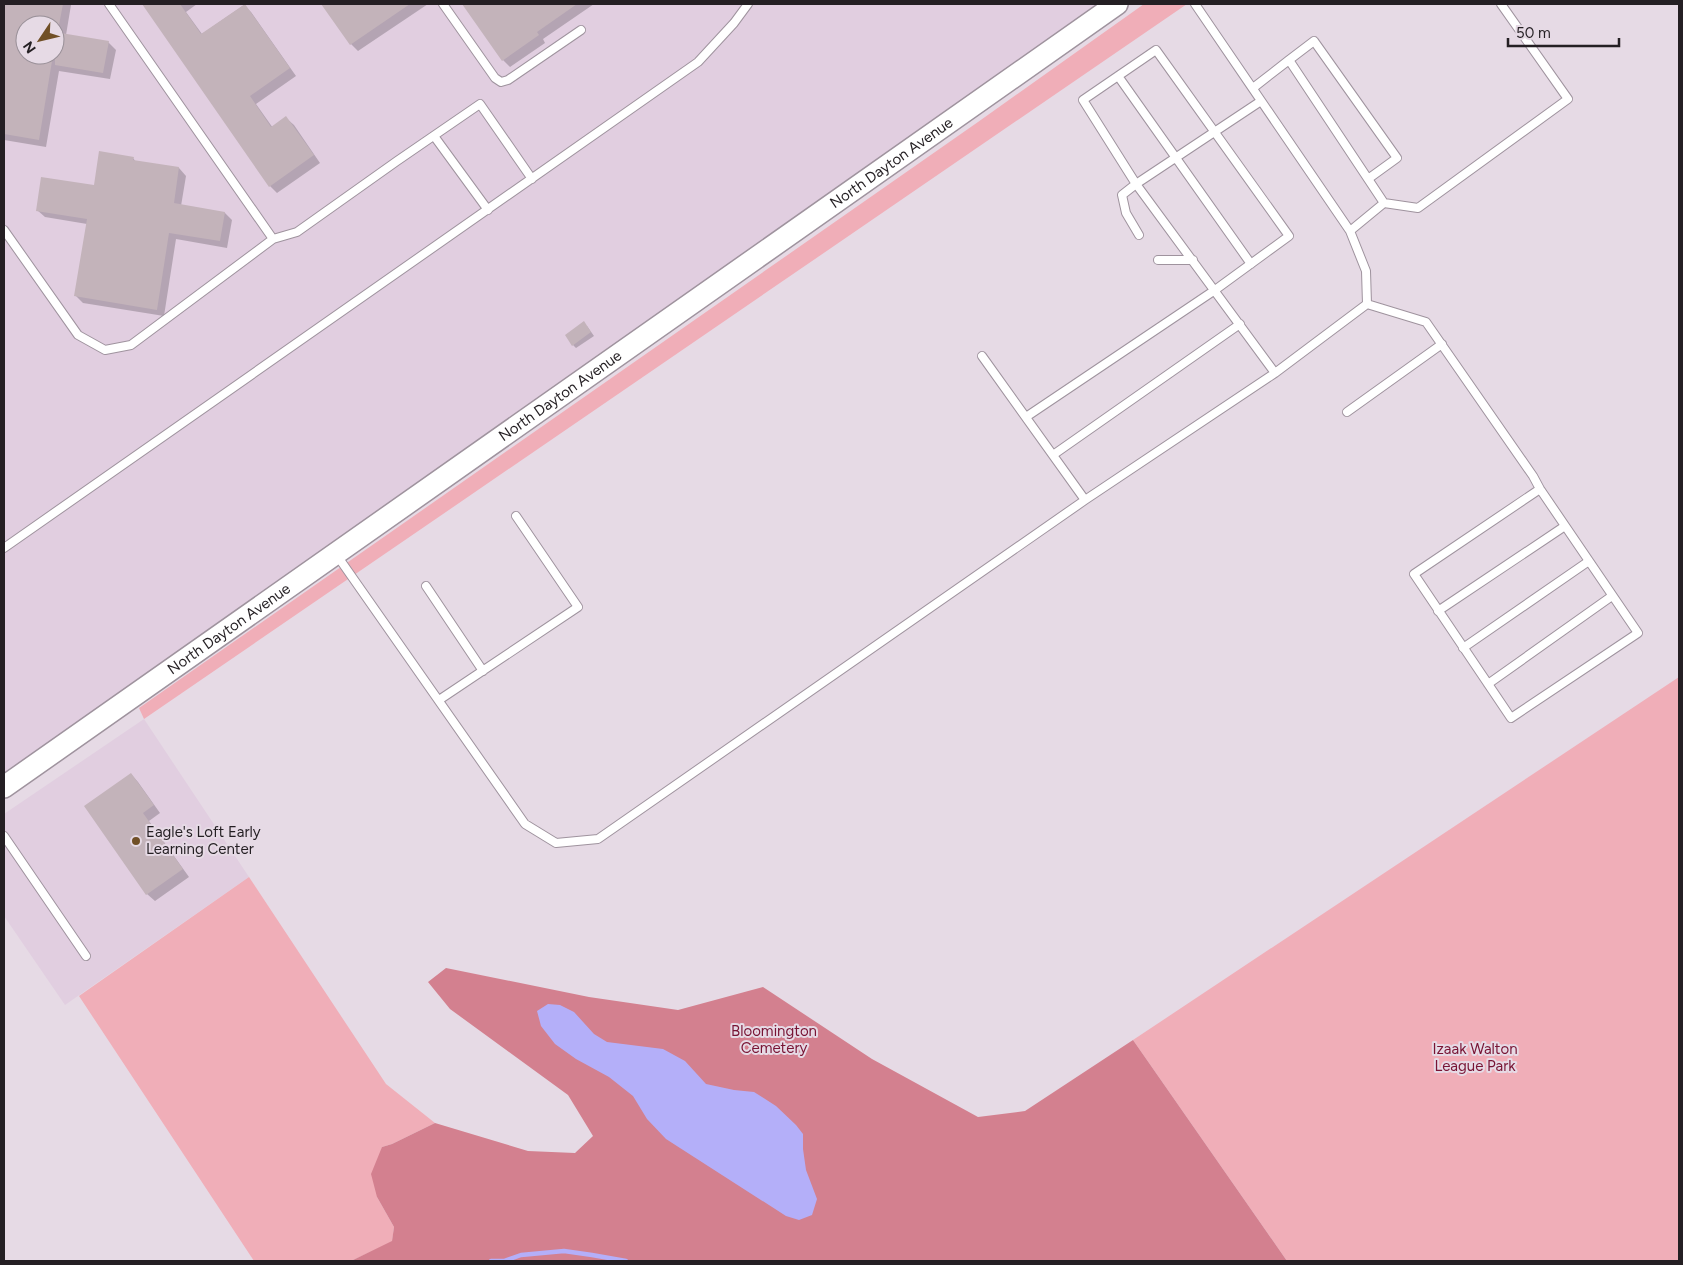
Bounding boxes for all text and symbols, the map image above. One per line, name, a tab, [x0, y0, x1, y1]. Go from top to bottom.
north arrow	[15, 15, 65, 65]
scale bar	[1508, 15, 1619, 47]
text: 50 m	[1516, 24, 1551, 42]
text: N	[20, 38, 40, 56]
street label: North Dayton Avenue	[826, 113, 956, 212]
street label: North Dayton Avenue	[495, 346, 625, 445]
street label: North Dayton Avenue	[164, 579, 294, 678]
place label: Eagle's Loft Early Learning Center	[146, 823, 261, 858]
marker: Eagle's Loft Early Learning Center	[130, 835, 142, 847]
park label: Bloomington Cemetery	[731, 1022, 817, 1057]
park label: Izaak Walton League Park	[1432, 1040, 1518, 1075]

